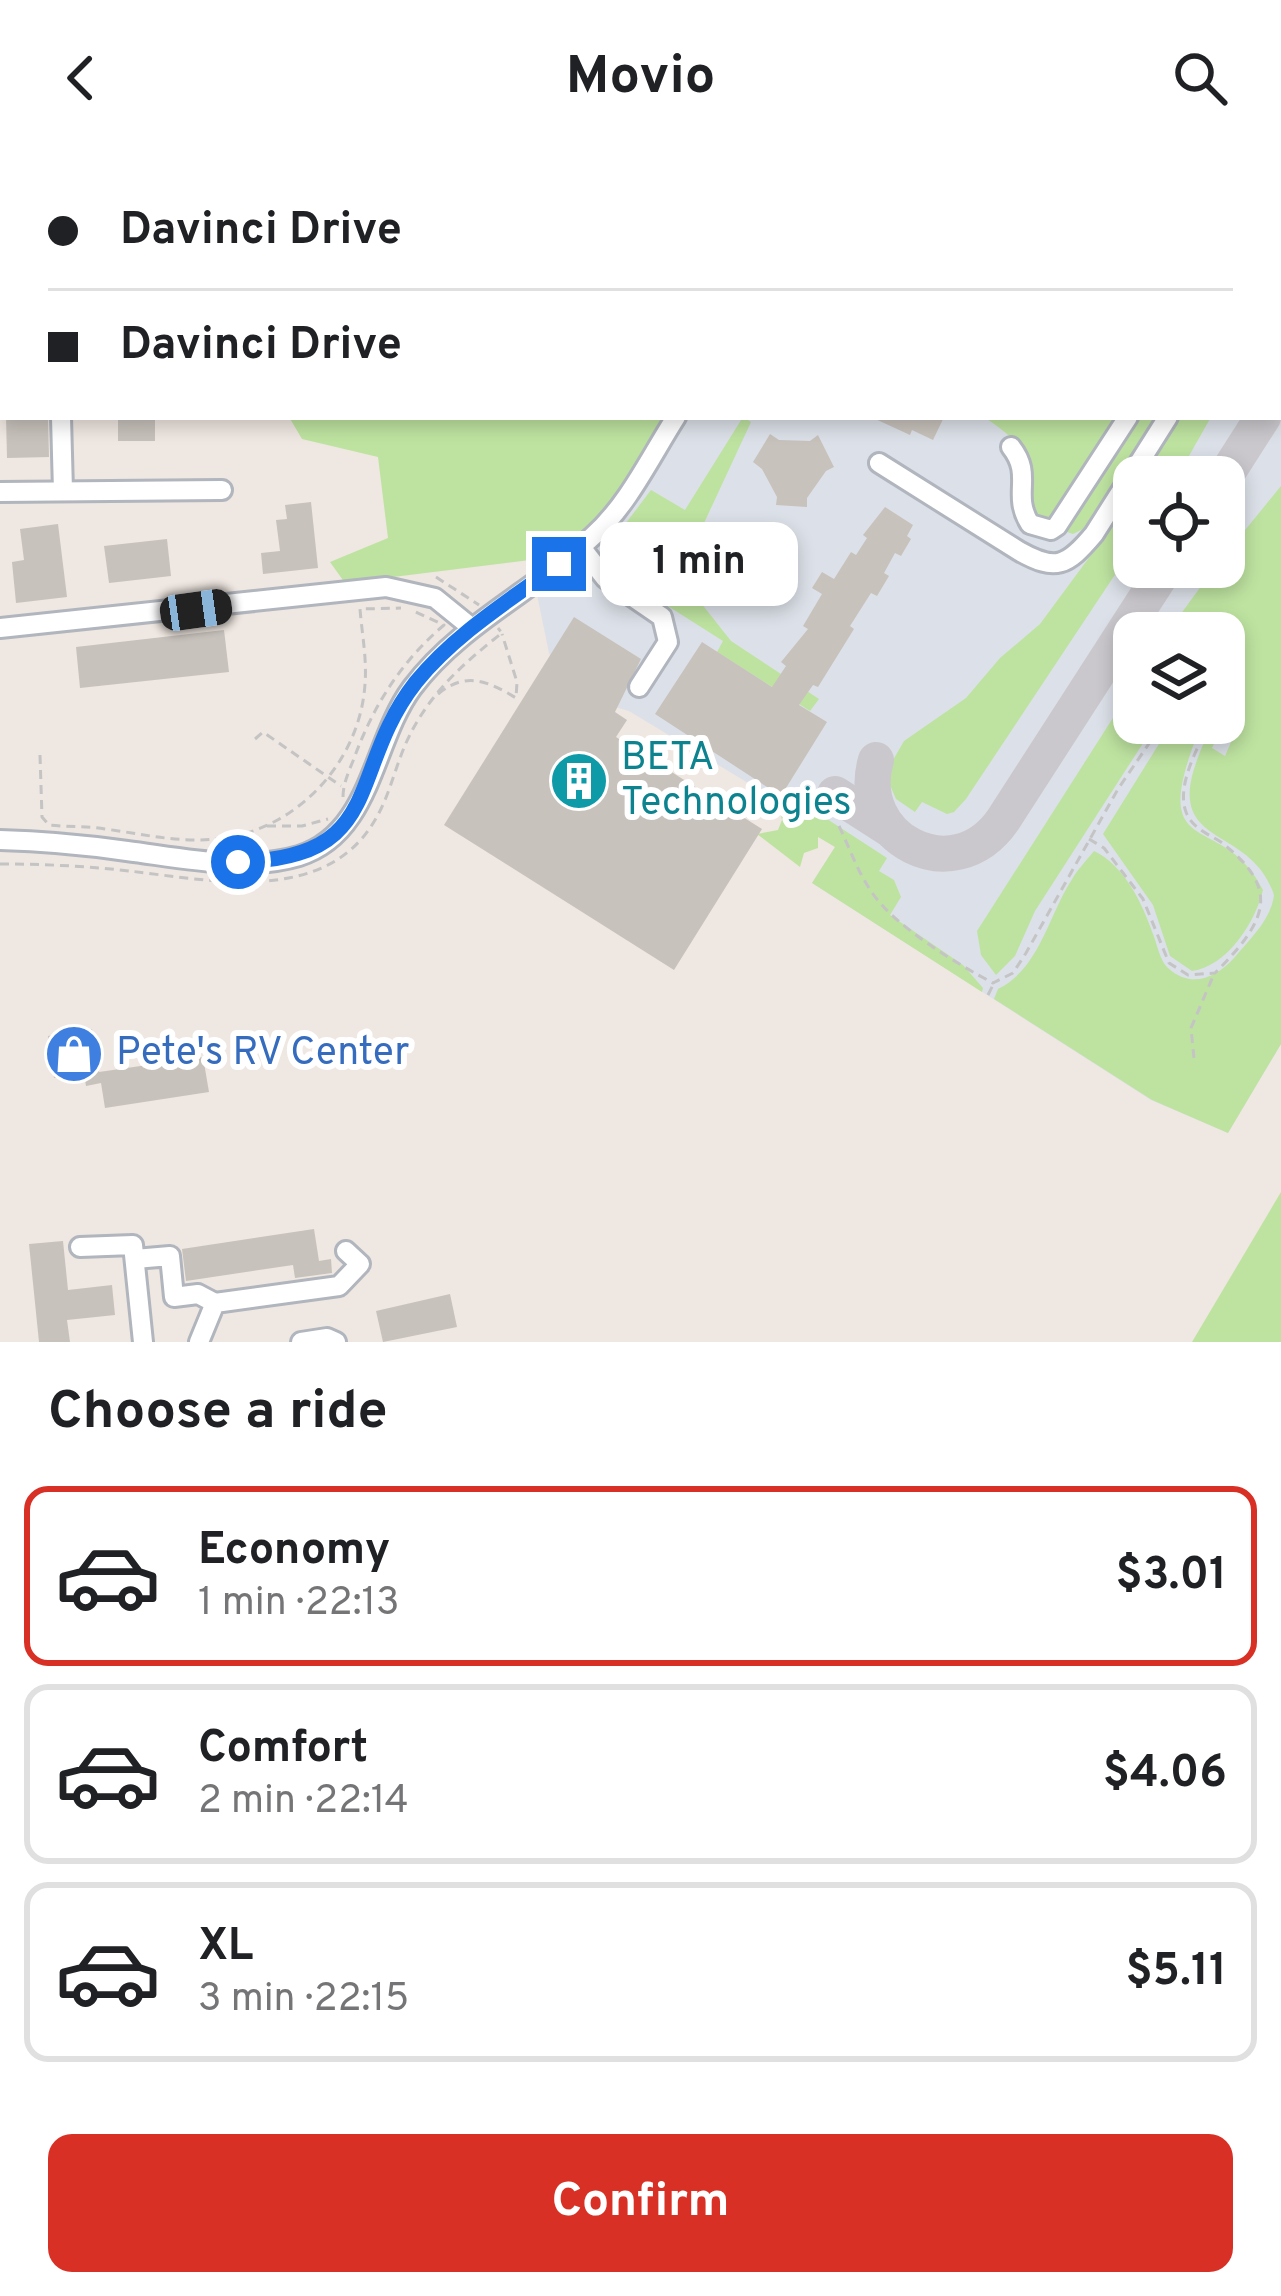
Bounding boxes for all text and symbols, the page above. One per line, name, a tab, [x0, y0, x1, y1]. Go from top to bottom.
text: Movio	[566, 44, 715, 113]
icon: back	[48, 45, 114, 111]
icon: search	[1167, 45, 1233, 111]
text: Davinci Drive	[120, 203, 402, 260]
text: Davinci Drive	[120, 318, 402, 375]
map controls	[1113, 456, 1245, 744]
button: locate	[1113, 456, 1245, 588]
callout: 1 min	[601, 522, 799, 606]
route end	[532, 537, 586, 591]
text: 1 min	[652, 539, 746, 588]
car	[158, 587, 234, 633]
button: layers	[1113, 612, 1245, 744]
place label: BETA Technologies	[621, 735, 852, 829]
building icon: BETA Technologies	[548, 750, 610, 812]
route start	[211, 835, 265, 889]
shop icon: Pete's RV Center	[43, 1023, 105, 1085]
place label: Pete's RV Center	[116, 1030, 409, 1079]
text: Choose a ride	[48, 1379, 388, 1448]
icon: car	[54, 1522, 162, 1630]
text: Economy	[198, 1523, 390, 1580]
text: $3.01	[1115, 1548, 1227, 1605]
text: 1 min · 22:13	[198, 1580, 399, 1629]
icon: car	[54, 1720, 162, 1828]
text: Comfort	[198, 1721, 368, 1778]
text: $4.06	[1103, 1746, 1227, 1803]
text: 2 min · 22:14	[198, 1778, 409, 1827]
icon: car	[54, 1918, 162, 2026]
text: XL	[198, 1919, 253, 1976]
text: $5.11	[1125, 1944, 1227, 2001]
text: 3 min · 22:15	[198, 1976, 409, 2025]
button: Confirm	[48, 2134, 1233, 2272]

